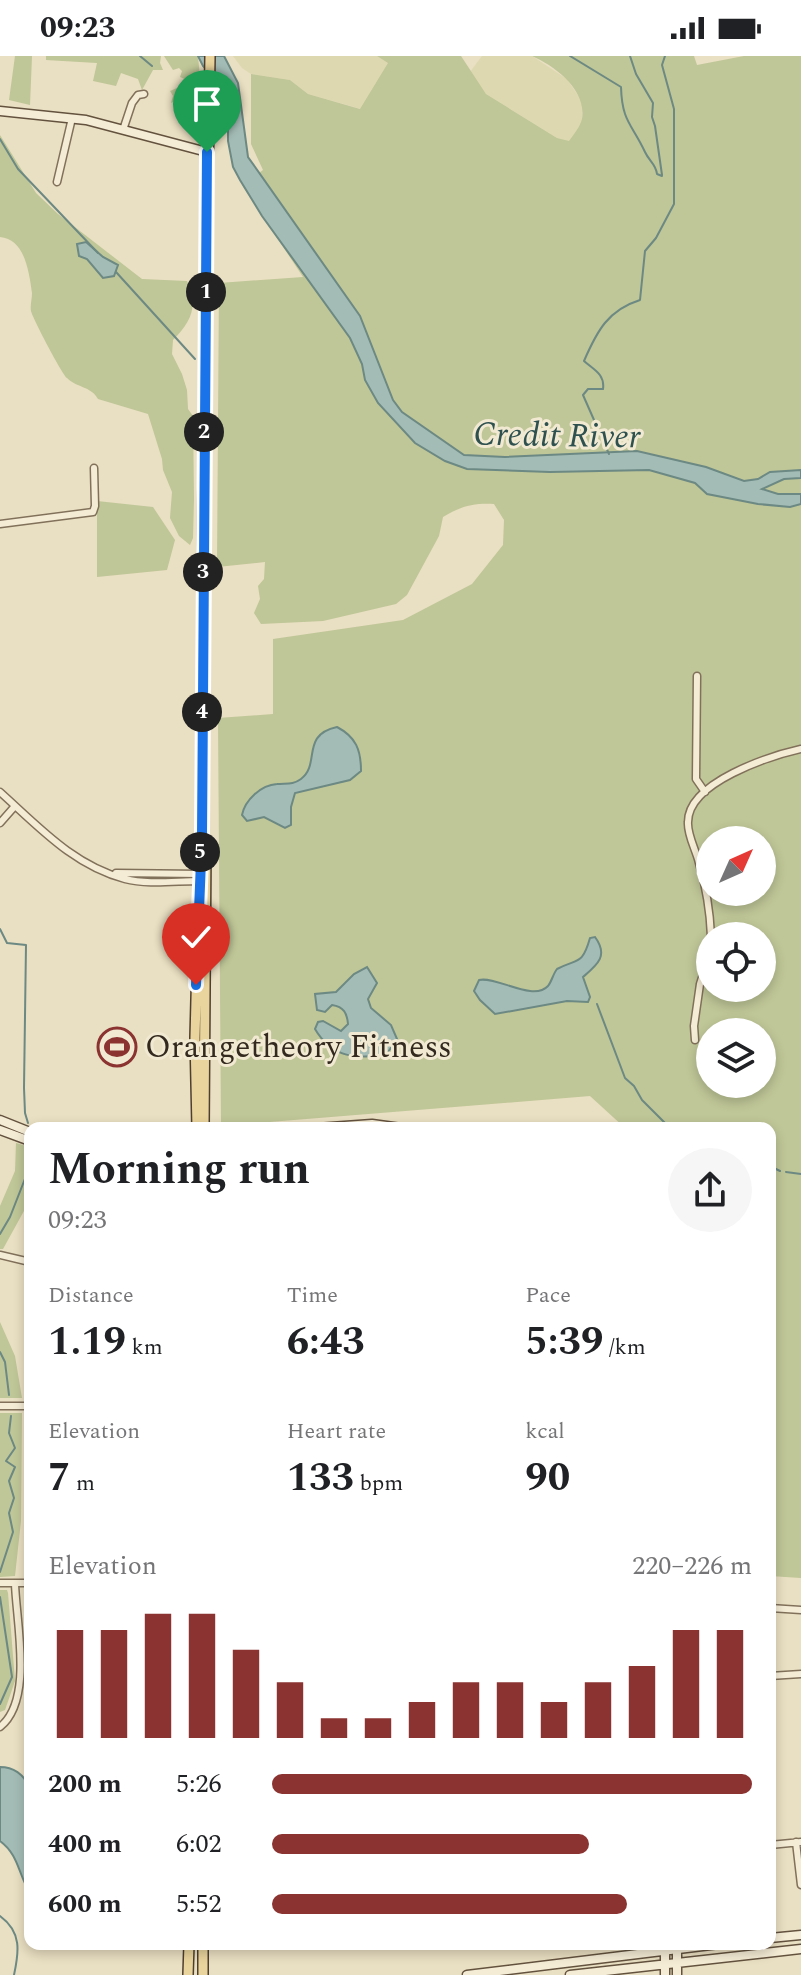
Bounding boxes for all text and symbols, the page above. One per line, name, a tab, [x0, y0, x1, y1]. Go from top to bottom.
text: 09:23	[40, 5, 115, 51]
pin	[173, 70, 241, 152]
icon: arrive	[185, 82, 229, 126]
pin: 1	[186, 272, 226, 312]
text: 1	[200, 275, 212, 308]
water label: Credit River	[473, 409, 641, 463]
pin: 2	[184, 412, 224, 452]
text: 2	[198, 415, 210, 448]
pin: 3	[183, 552, 223, 592]
text: 3	[197, 555, 209, 588]
pin: 4	[182, 692, 222, 732]
text: 4	[196, 695, 208, 728]
north arrow	[696, 826, 776, 906]
map controls	[696, 826, 776, 1098]
pin: 5	[180, 832, 220, 872]
text: 5	[194, 835, 206, 868]
pin	[162, 903, 230, 985]
icon: check	[174, 915, 218, 959]
button: locate	[696, 922, 776, 1002]
button: layers	[696, 1018, 776, 1098]
place label: Orangetheory Fitness	[145, 1023, 452, 1072]
sports icon: Orangetheory Fitness	[96, 1026, 138, 1068]
text: Morning run	[48, 1136, 310, 1203]
button: share	[668, 1148, 752, 1232]
text: 09:23	[48, 1200, 107, 1240]
text: Distance	[48, 1279, 134, 1312]
text: Time	[287, 1279, 338, 1312]
text: Pace	[525, 1279, 571, 1312]
text: 1.19	[48, 1312, 126, 1373]
text: 6:43	[287, 1312, 365, 1373]
text: 5:39	[525, 1312, 603, 1373]
text: km	[126, 1331, 163, 1364]
text: /km	[603, 1331, 646, 1364]
text: Elevation	[48, 1415, 140, 1448]
text: Heart rate	[287, 1415, 386, 1448]
text: kcal	[525, 1415, 565, 1448]
text: 7	[48, 1448, 70, 1509]
text: 133	[287, 1448, 354, 1509]
text: 90	[525, 1448, 570, 1509]
text: m	[70, 1467, 95, 1500]
text: bpm	[354, 1467, 403, 1500]
text: Elevation	[48, 1546, 157, 1586]
text: 220–226 m	[632, 1546, 752, 1586]
text: 200 m	[48, 1764, 122, 1804]
text: 5:26	[176, 1764, 222, 1804]
text: 400 m	[48, 1824, 122, 1864]
text: 6:02	[176, 1824, 222, 1864]
text: 600 m	[48, 1884, 122, 1924]
text: 5:52	[176, 1884, 222, 1924]

